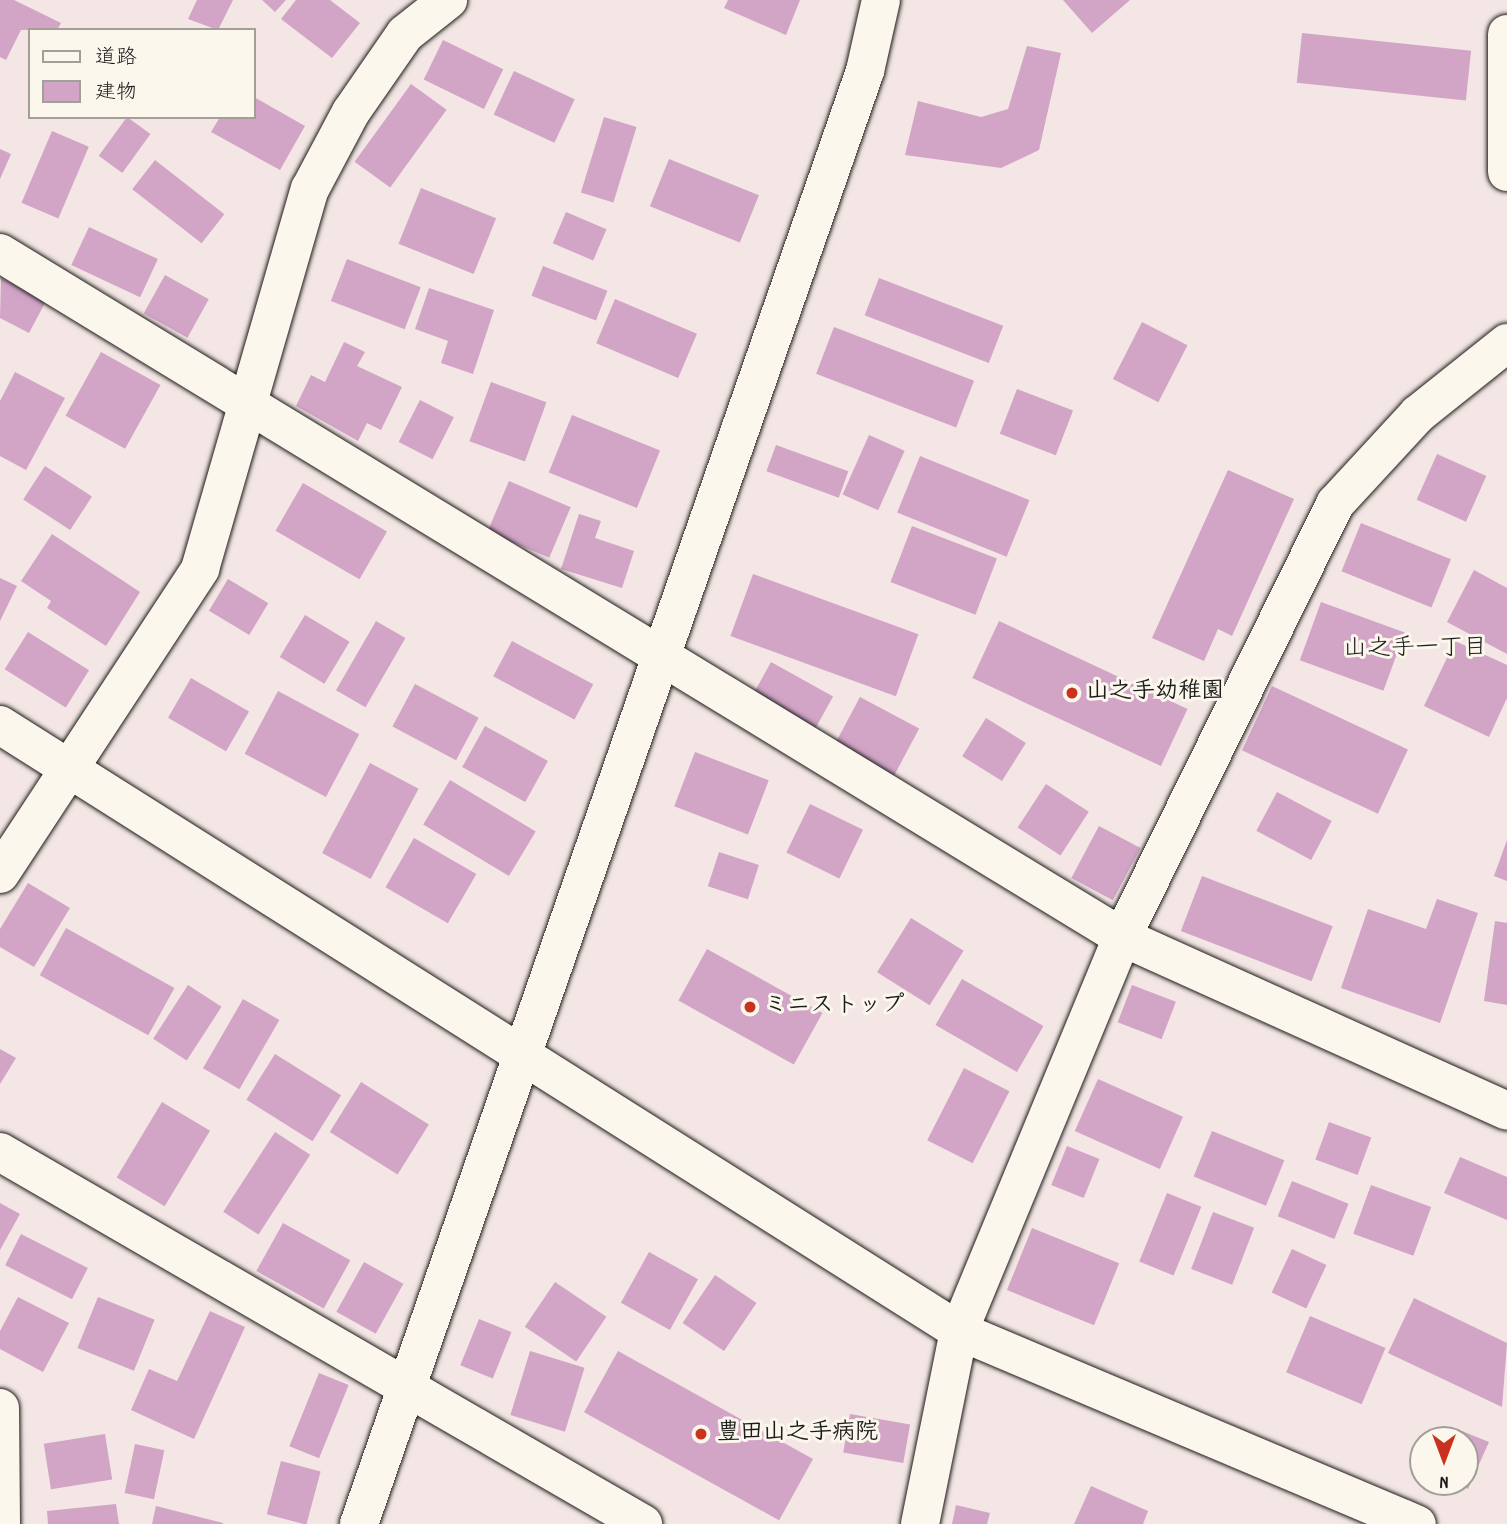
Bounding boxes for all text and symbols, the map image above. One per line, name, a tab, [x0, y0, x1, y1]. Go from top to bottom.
legend	[28, 28, 256, 119]
text: 道路	[95, 44, 137, 74]
text: 建物	[95, 79, 137, 109]
district label: 山之手一丁目	[1343, 636, 1487, 664]
place label: 山之手幼稚園	[1086, 679, 1224, 707]
marker: 山之手幼稚園	[1064, 685, 1080, 701]
place label: ミニストップ	[764, 993, 902, 1021]
marker: ミニストップ	[742, 999, 758, 1015]
place label: 豊田山之手病院	[717, 1420, 878, 1448]
marker: 豊田山之手病院	[691, 1424, 711, 1444]
north arrow	[1409, 1426, 1479, 1496]
text: N	[1439, 1467, 1449, 1494]

